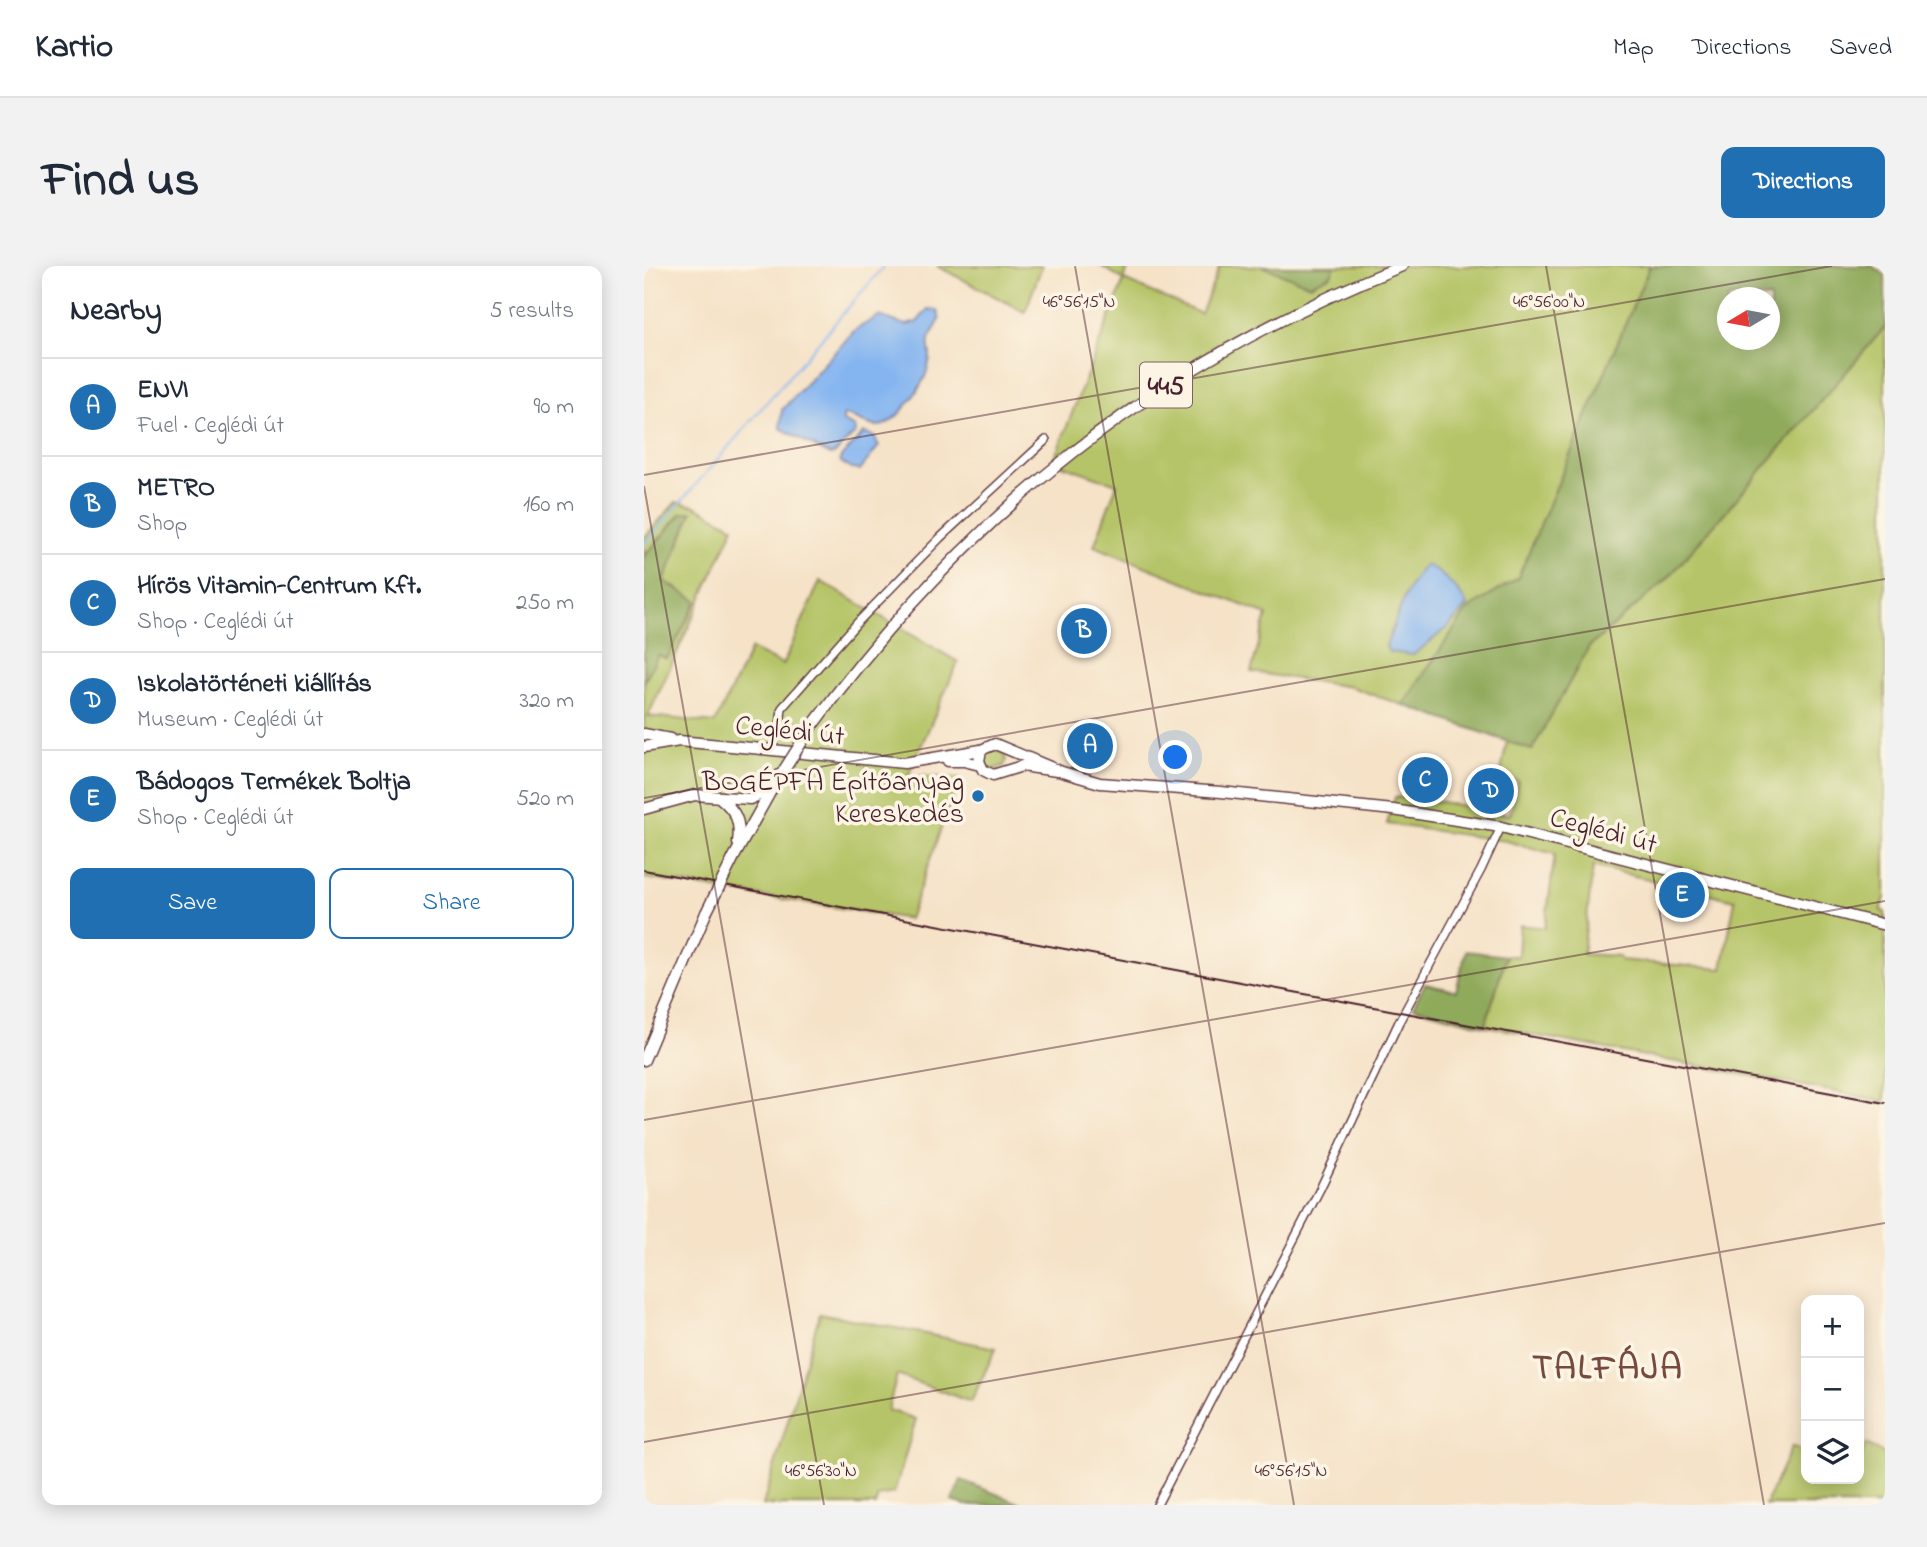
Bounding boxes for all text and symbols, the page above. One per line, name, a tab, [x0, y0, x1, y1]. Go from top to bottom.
text: Kartio	[35, 24, 113, 72]
text: Map	[1613, 31, 1654, 66]
text: Directions	[1692, 31, 1791, 66]
text: Saved	[1829, 31, 1892, 66]
text: Find us	[42, 146, 199, 218]
button: Directions	[1721, 147, 1885, 218]
north arrow	[1717, 287, 1780, 350]
text: Nearby	[70, 290, 162, 334]
text: 46°56'15"N	[1043, 290, 1115, 316]
text: 46°56'00"N	[1513, 290, 1585, 316]
text: 5 results	[490, 295, 574, 328]
road number: 445	[1140, 362, 1192, 408]
text: ENVI	[137, 372, 189, 410]
text: A	[86, 391, 100, 424]
text: 90 m	[534, 391, 574, 424]
text: Fuel · Ceglédi út	[137, 410, 284, 443]
text: METRO	[137, 470, 215, 508]
text: B	[85, 489, 101, 522]
text: 160 m	[523, 489, 574, 522]
text: Shop	[137, 508, 187, 541]
text: Hírös Vitamin-Centrum Kft.	[137, 568, 421, 606]
text: C	[87, 587, 99, 620]
text: 250 m	[516, 587, 574, 620]
pin: B	[1061, 605, 1107, 657]
text: Shop · Ceglédi út	[137, 606, 294, 639]
text: Iskolatörténeti kiállítás	[137, 666, 372, 704]
text: D	[85, 685, 101, 718]
text: 320 m	[520, 685, 574, 718]
text: Museum · Ceglédi út	[137, 704, 324, 737]
street label: Ceglédi út	[733, 706, 846, 759]
pin: A	[1067, 720, 1113, 772]
your location	[1158, 740, 1192, 774]
pin: C	[1402, 754, 1448, 806]
place label: BOGÉPFA Építőanyag Kereskedés	[701, 763, 964, 836]
text: Bádogos Termékek Boltja	[137, 764, 411, 802]
pin: D	[1468, 765, 1514, 817]
text: E	[86, 783, 100, 816]
text: 520 m	[516, 783, 574, 816]
marker: BOGÉPFA Építőanyag Kereskedés	[970, 788, 986, 804]
street label: Ceglédi út	[1545, 798, 1661, 866]
text: Shop · Ceglédi út	[137, 802, 294, 835]
button: Save	[70, 868, 315, 939]
button: Share	[329, 868, 574, 939]
pin: E	[1659, 869, 1705, 921]
map controls	[1801, 1295, 1864, 1484]
button: +	[1801, 1295, 1864, 1358]
district label: TALFÁJA	[1532, 1344, 1684, 1395]
button: −	[1801, 1358, 1864, 1421]
button: layers	[1801, 1421, 1864, 1484]
text: 46°56'30"N	[785, 1459, 857, 1485]
text: 46°56'15"N	[1255, 1459, 1327, 1485]

